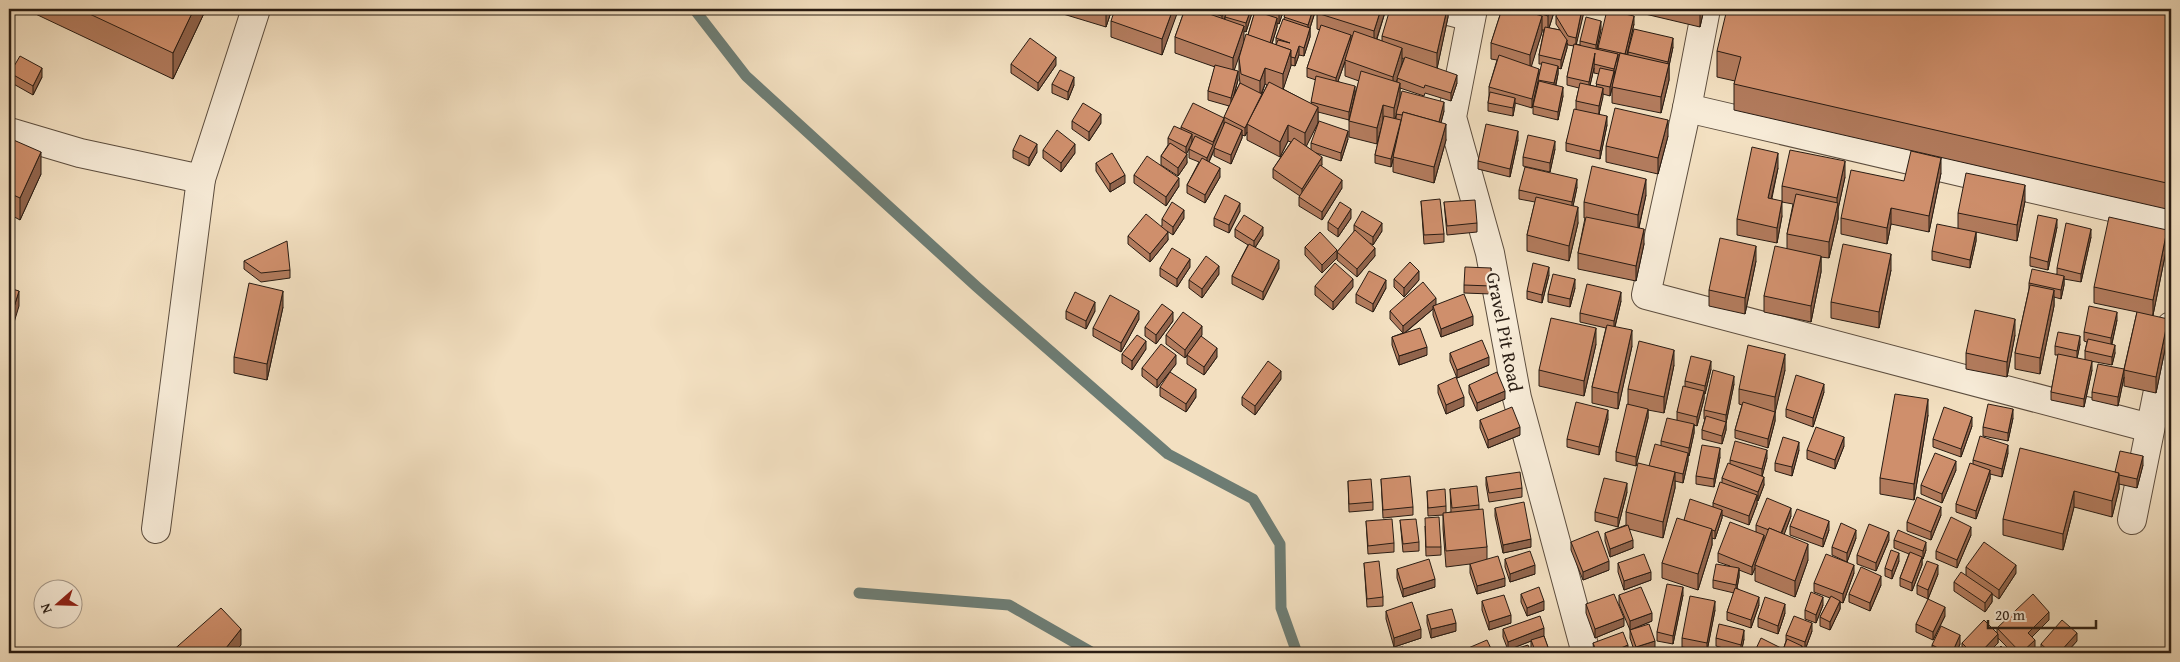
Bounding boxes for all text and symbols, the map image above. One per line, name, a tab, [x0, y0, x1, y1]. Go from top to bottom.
street label: Gravel Pit Road	[1480, 270, 1530, 395]
north arrow	[32, 580, 82, 630]
scale bar	[1988, 597, 2095, 629]
text: N	[35, 600, 57, 616]
text: 20 m	[1995, 604, 2026, 625]

